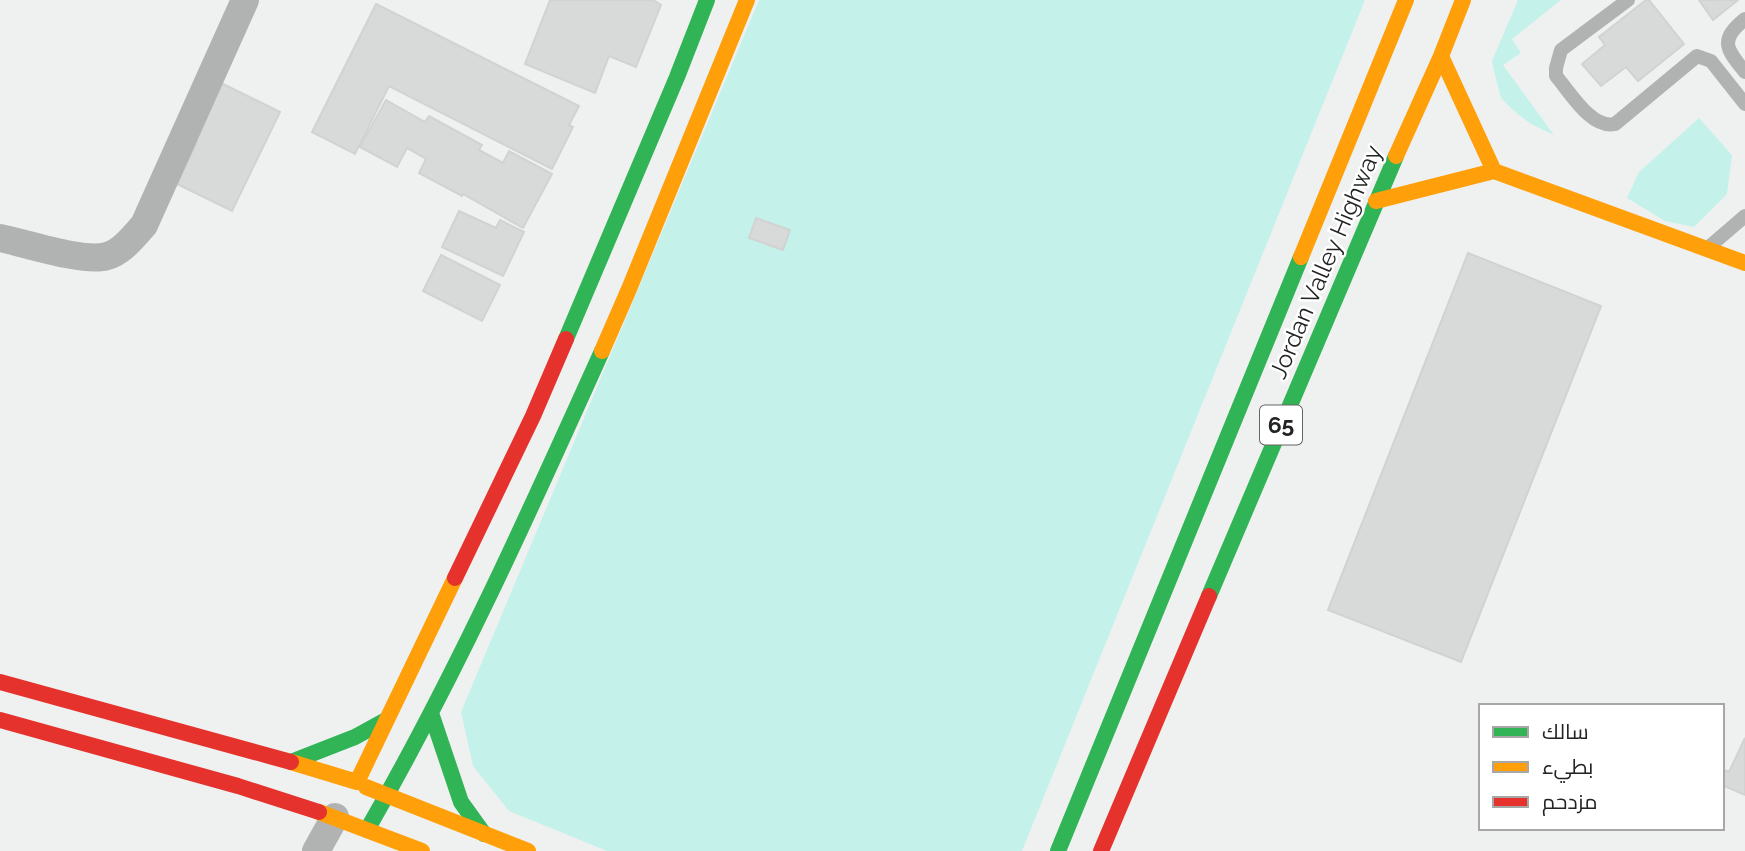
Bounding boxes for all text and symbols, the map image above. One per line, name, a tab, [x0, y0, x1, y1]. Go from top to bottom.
street label: Jordan Valley Highway	[1263, 141, 1388, 383]
road number: 65	[1260, 406, 1302, 444]
legend	[1479, 704, 1724, 830]
text: سالك	[1542, 719, 1589, 744]
text: بطيء	[1542, 754, 1593, 783]
text: مزدحم	[1542, 789, 1597, 816]

